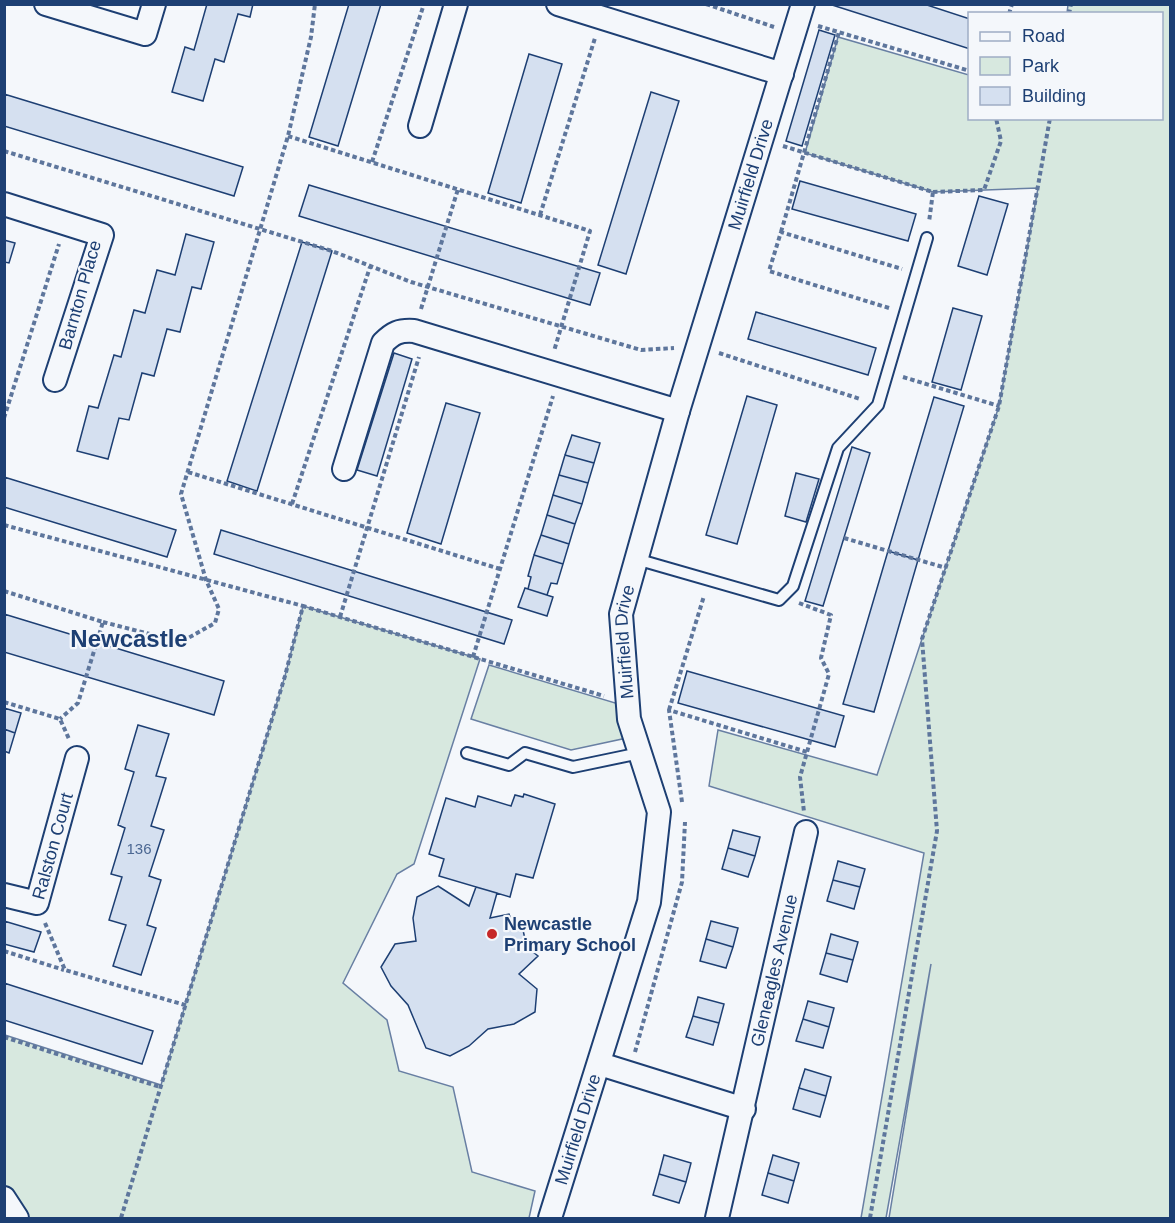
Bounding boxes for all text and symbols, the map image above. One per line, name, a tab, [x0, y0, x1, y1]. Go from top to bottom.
legend	[968, 12, 1163, 120]
text: Road	[1022, 26, 1065, 46]
text: Park	[1022, 56, 1060, 76]
text: Building	[1022, 86, 1086, 106]
street label: Muirfield Drive	[724, 117, 777, 232]
street label: Barnton Place	[55, 238, 105, 352]
street label: Muirfield Drive	[611, 583, 639, 700]
district label: Newcastle	[70, 625, 188, 652]
street label: Ralston Court	[28, 790, 77, 902]
house number: 136	[126, 840, 152, 857]
street label: Gleneagles Avenue	[747, 892, 801, 1049]
place label: Newcastle Primary School	[504, 914, 636, 955]
marker: Newcastle Primary School	[485, 927, 499, 941]
street label: Muirfield Drive	[551, 1071, 605, 1187]

